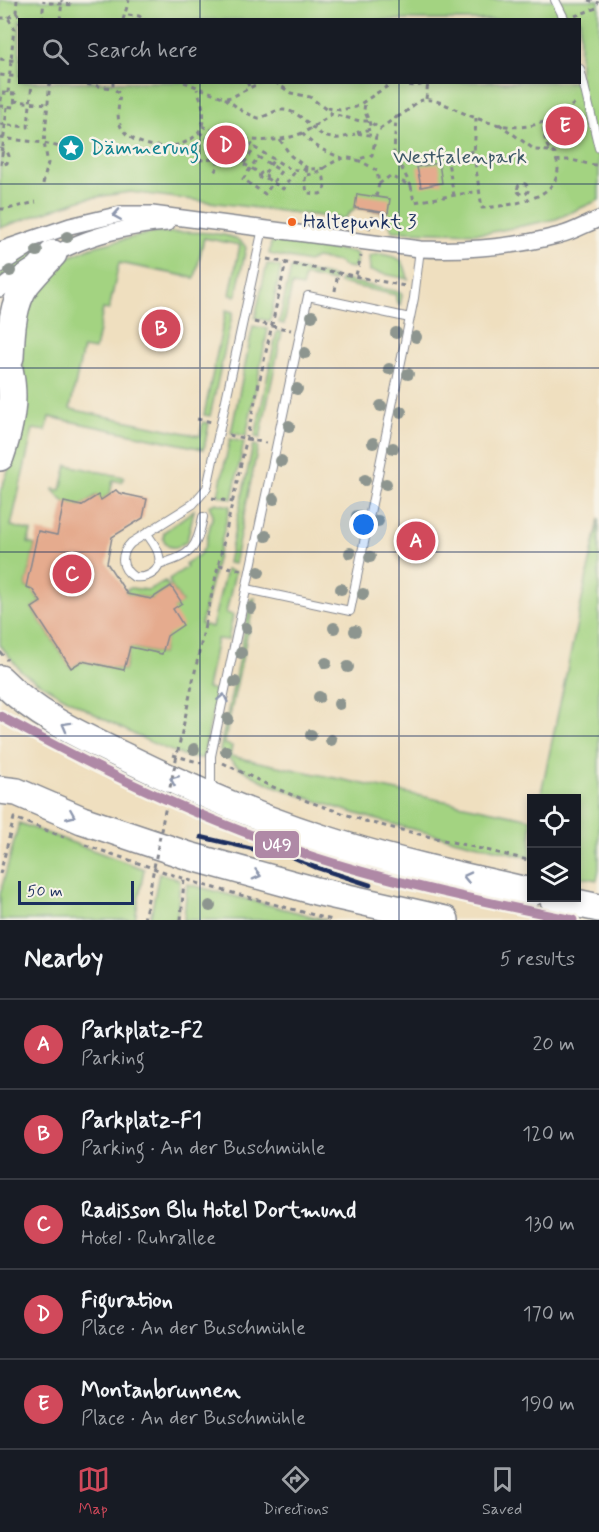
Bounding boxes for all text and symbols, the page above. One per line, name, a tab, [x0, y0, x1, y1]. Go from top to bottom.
search box	[18, 18, 581, 84]
icon: search	[39, 35, 72, 68]
text: Search here	[87, 37, 198, 65]
pin: E	[546, 104, 584, 148]
pin: D	[206, 122, 246, 168]
place icon: Dämmerung	[56, 133, 86, 163]
place label: Dämmerung	[90, 134, 199, 164]
park label: Westfalenpark	[393, 143, 527, 171]
one-way arrow	[113, 209, 122, 221]
place label: Haltepunkt 3	[303, 209, 417, 236]
marker: Haltepunkt 3	[286, 216, 298, 228]
pin: B	[142, 306, 180, 352]
your location	[349, 510, 378, 539]
pin: A	[396, 518, 436, 564]
pin: C	[52, 552, 92, 596]
one-way arrow	[216, 694, 229, 704]
one-way arrow	[61, 722, 72, 733]
one-way arrow	[169, 775, 180, 787]
map controls	[527, 794, 581, 902]
button: locate	[527, 794, 581, 848]
one-way arrow	[65, 808, 76, 820]
line badge: U49	[254, 830, 300, 859]
text: U49	[262, 835, 292, 856]
button: layers	[527, 848, 581, 902]
one-way arrow	[251, 868, 262, 880]
one-way arrow	[462, 872, 472, 885]
scale bar	[18, 878, 134, 906]
text: 50 m	[27, 881, 63, 902]
text: Nearby	[24, 942, 103, 976]
text: 5 results	[500, 946, 575, 973]
text: Parkplatz-F2	[81, 1017, 203, 1045]
text: A	[37, 1031, 50, 1058]
text: 20 m	[532, 1031, 575, 1058]
text: Parking	[81, 1045, 145, 1072]
text: Parkplatz-F1	[81, 1107, 202, 1135]
text: B	[37, 1121, 50, 1148]
text: 120 m	[522, 1121, 575, 1148]
text: Parking · An der Buschmühle	[81, 1135, 326, 1162]
text: Radisson Blu Hotel Dortmund	[81, 1197, 356, 1225]
text: C	[36, 1211, 51, 1238]
text: 130 m	[524, 1211, 575, 1238]
text: Hotel · Ruhrallee	[81, 1225, 216, 1252]
text: Figuration	[81, 1287, 173, 1315]
text: D	[37, 1301, 50, 1328]
text: 170 m	[523, 1301, 575, 1328]
text: Place · An der Buschmühle	[81, 1315, 306, 1342]
text: Montanbrunnen	[81, 1377, 240, 1405]
text: E	[38, 1391, 49, 1418]
text: 190 m	[521, 1391, 575, 1418]
text: Place · An der Buschmühle	[81, 1405, 306, 1432]
tab: Map	[77, 1463, 110, 1520]
tab: Directions	[263, 1463, 329, 1520]
tab: Saved	[482, 1463, 522, 1520]

